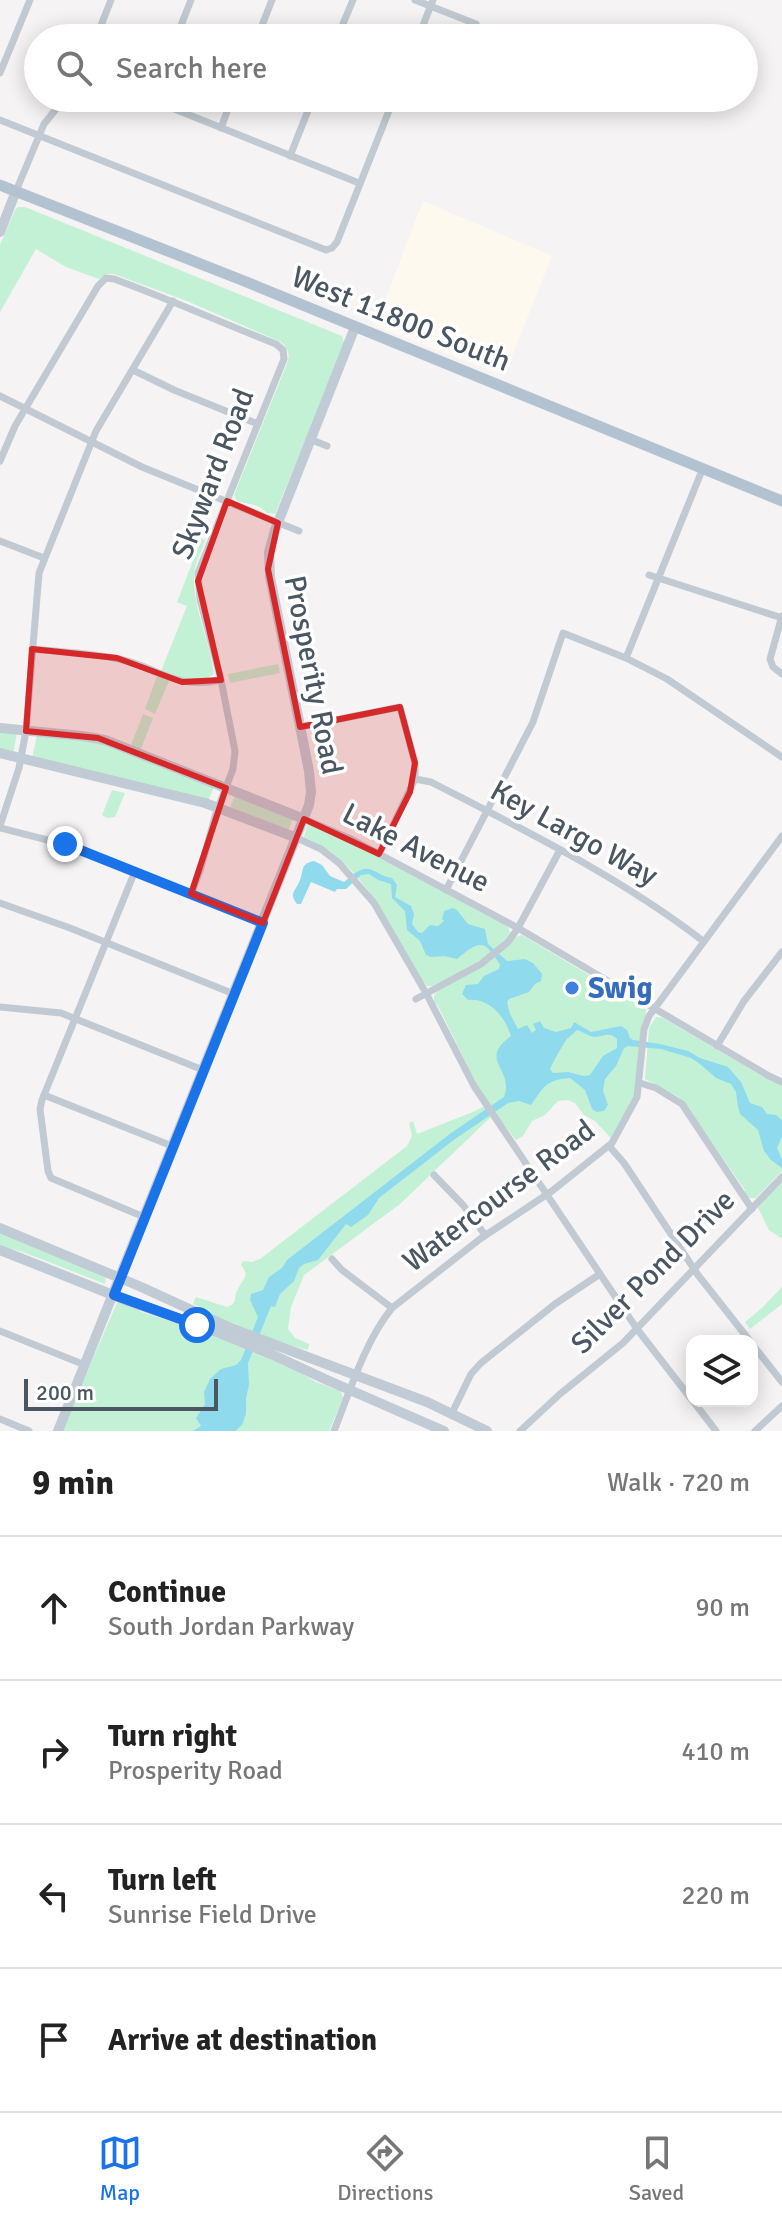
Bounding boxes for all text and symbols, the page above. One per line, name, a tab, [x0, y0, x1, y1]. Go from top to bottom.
search box	[24, 24, 758, 112]
icon: search	[52, 46, 96, 90]
text: Search here	[116, 50, 267, 87]
street label: West 11800 South	[286, 258, 516, 380]
street label: Skyward Road	[164, 383, 262, 565]
street label: Prosperity Road	[276, 572, 350, 778]
street label: Key Largo Way	[484, 772, 664, 894]
street label: Lake Avenue	[336, 795, 496, 901]
route end	[47, 826, 83, 862]
place label: Swig	[588, 970, 653, 1007]
marker: Swig	[563, 979, 581, 997]
street label: Watercourse Road	[396, 1112, 602, 1280]
street label: Silver Pond Drive	[563, 1182, 743, 1362]
route start	[179, 1307, 215, 1343]
map controls	[686, 1335, 758, 1407]
button: layers	[686, 1335, 758, 1407]
scale bar	[24, 1375, 218, 1411]
text: 200 m	[36, 1379, 94, 1406]
text: 9 min	[32, 1462, 114, 1504]
text: Walk · 720 m	[607, 1467, 750, 1499]
text: Continue	[108, 1574, 226, 1611]
icon: ahead	[32, 1586, 76, 1630]
text: 90 m	[695, 1592, 750, 1624]
text: South Jordan Parkway	[108, 1611, 354, 1643]
text: Turn right	[108, 1718, 237, 1755]
icon: right	[32, 1730, 76, 1774]
text: 410 m	[681, 1736, 750, 1768]
text: Prosperity Road	[108, 1755, 283, 1787]
text: Turn left	[108, 1862, 217, 1899]
icon: left	[32, 1874, 76, 1918]
text: 220 m	[681, 1880, 750, 1912]
text: Sunrise Field Drive	[108, 1899, 317, 1931]
icon: arrive	[32, 2018, 76, 2062]
text: Arrive at destination	[108, 2022, 377, 2059]
tab: Map	[98, 2131, 142, 2206]
tab: Directions	[337, 2131, 433, 2206]
tab: Saved	[629, 2131, 684, 2206]

